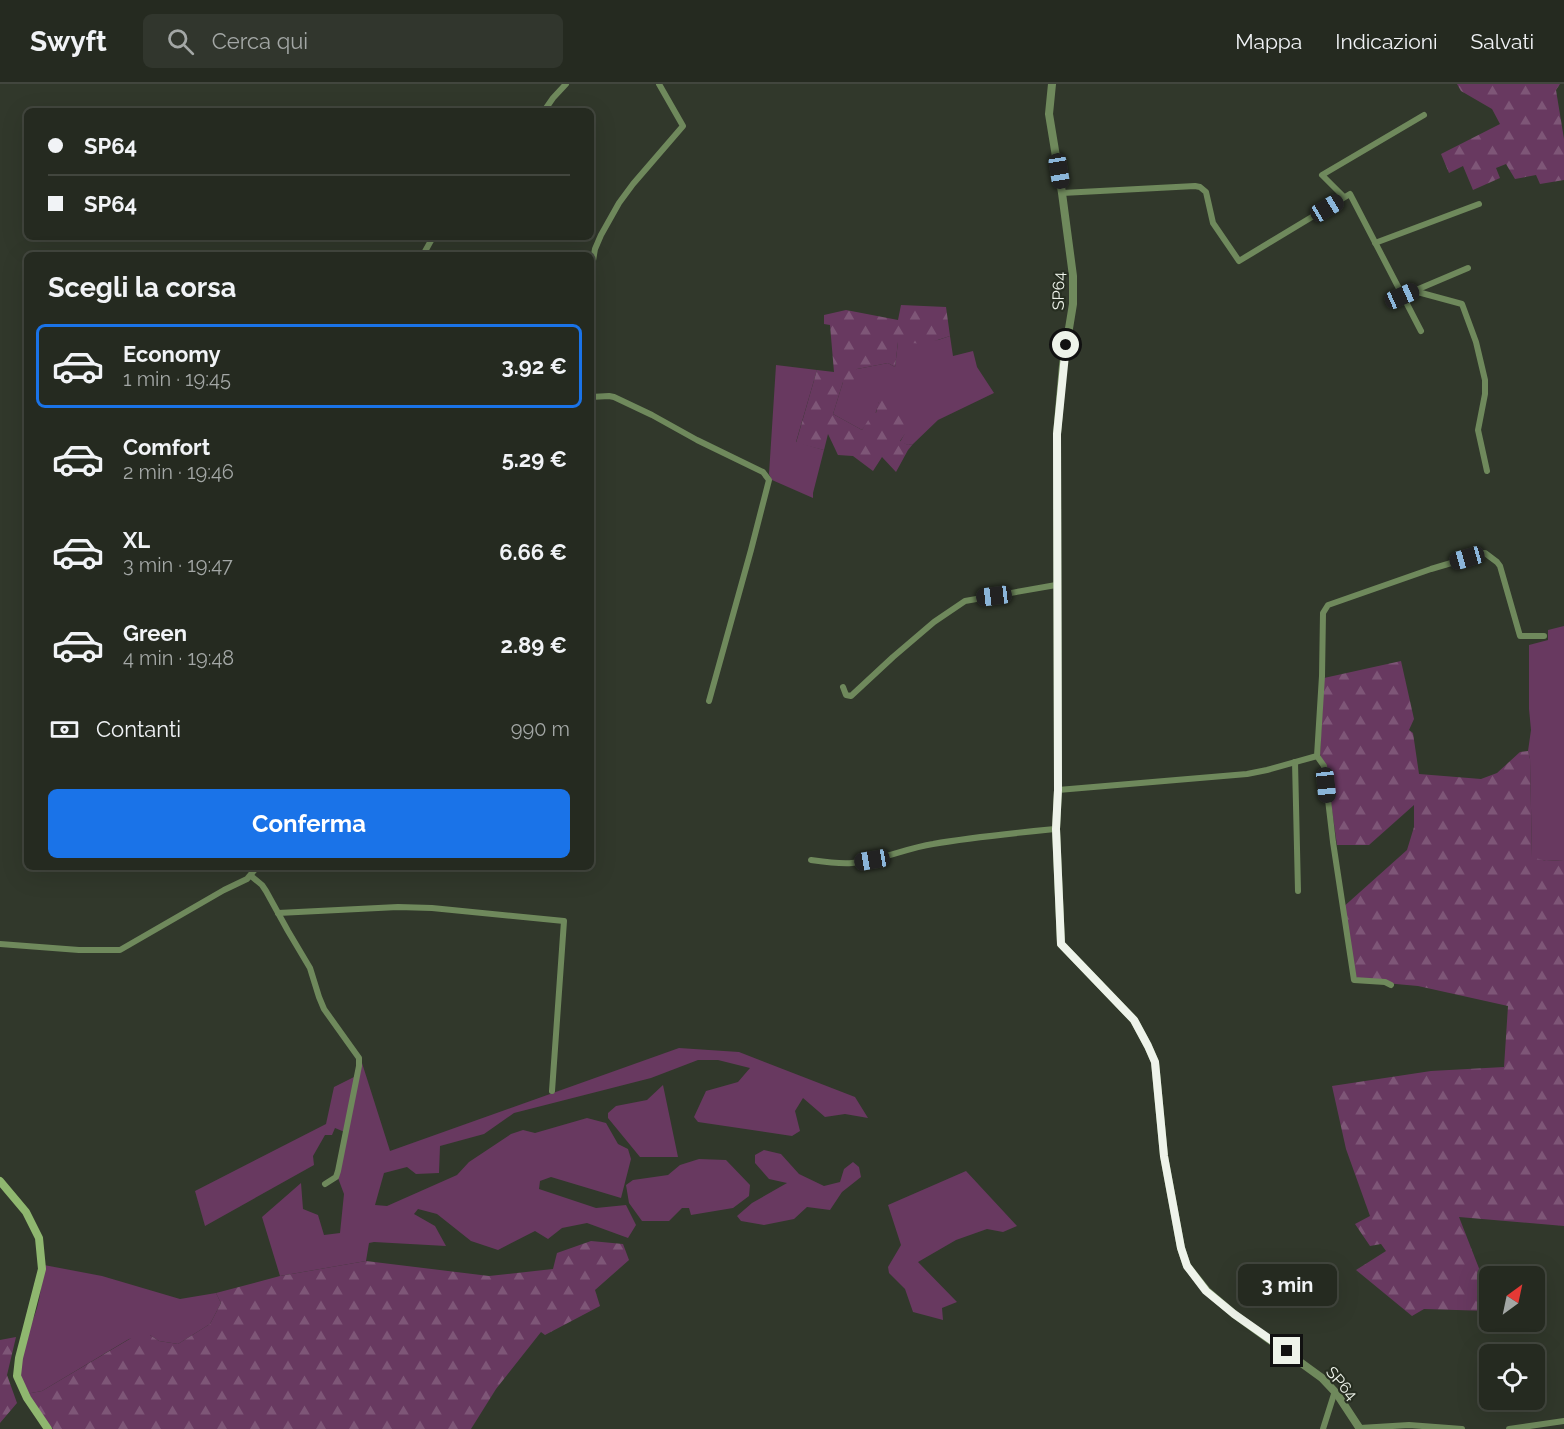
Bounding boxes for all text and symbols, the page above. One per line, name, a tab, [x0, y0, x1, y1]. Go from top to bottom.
search box	[143, 14, 563, 68]
text: Swyft	[30, 25, 107, 58]
icon: search	[164, 25, 197, 58]
text: Cerca qui	[212, 28, 308, 54]
text: Mappa	[1235, 29, 1302, 54]
text: Indicazioni	[1335, 29, 1438, 54]
text: Salvati	[1471, 29, 1534, 54]
text: SP64	[84, 133, 137, 159]
car	[1047, 152, 1071, 190]
text: SP64	[84, 191, 137, 217]
car	[1307, 191, 1347, 225]
text: Scegli la corsa	[48, 272, 236, 303]
street label: SP64	[1049, 272, 1068, 310]
car	[1382, 280, 1422, 312]
route start	[1052, 331, 1079, 358]
icon: car	[51, 339, 105, 393]
text: Economy	[123, 341, 221, 367]
text: 3.92 €	[502, 353, 567, 379]
text: 1 min · 19:45	[123, 367, 231, 391]
icon: car	[51, 432, 105, 486]
text: Comfort	[123, 434, 210, 460]
text: 5.29 €	[502, 446, 567, 472]
text: 2 min · 19:46	[123, 460, 234, 484]
icon: car	[51, 525, 105, 579]
text: XL	[123, 527, 150, 553]
text: 6.66 €	[499, 539, 567, 565]
car	[1447, 544, 1487, 572]
text: 3 min · 19:47	[123, 553, 233, 577]
car	[975, 585, 1013, 607]
icon: car	[51, 618, 105, 672]
text: Green	[123, 620, 187, 646]
text: 2.89 €	[501, 632, 567, 658]
text: 4 min · 19:48	[123, 646, 234, 670]
icon: cash	[48, 713, 81, 746]
text: Contanti	[96, 716, 181, 742]
text: 990 m	[511, 717, 570, 741]
car	[1315, 766, 1337, 804]
button: Conferma	[48, 789, 570, 858]
car	[853, 848, 891, 872]
callout: 3 min	[1238, 1264, 1336, 1306]
north arrow	[1479, 1266, 1545, 1332]
map controls	[1479, 1266, 1545, 1410]
text: 3 min	[1262, 1273, 1313, 1297]
route end	[1273, 1337, 1300, 1364]
button: locate	[1479, 1344, 1545, 1410]
street label: SP64	[1322, 1363, 1361, 1404]

